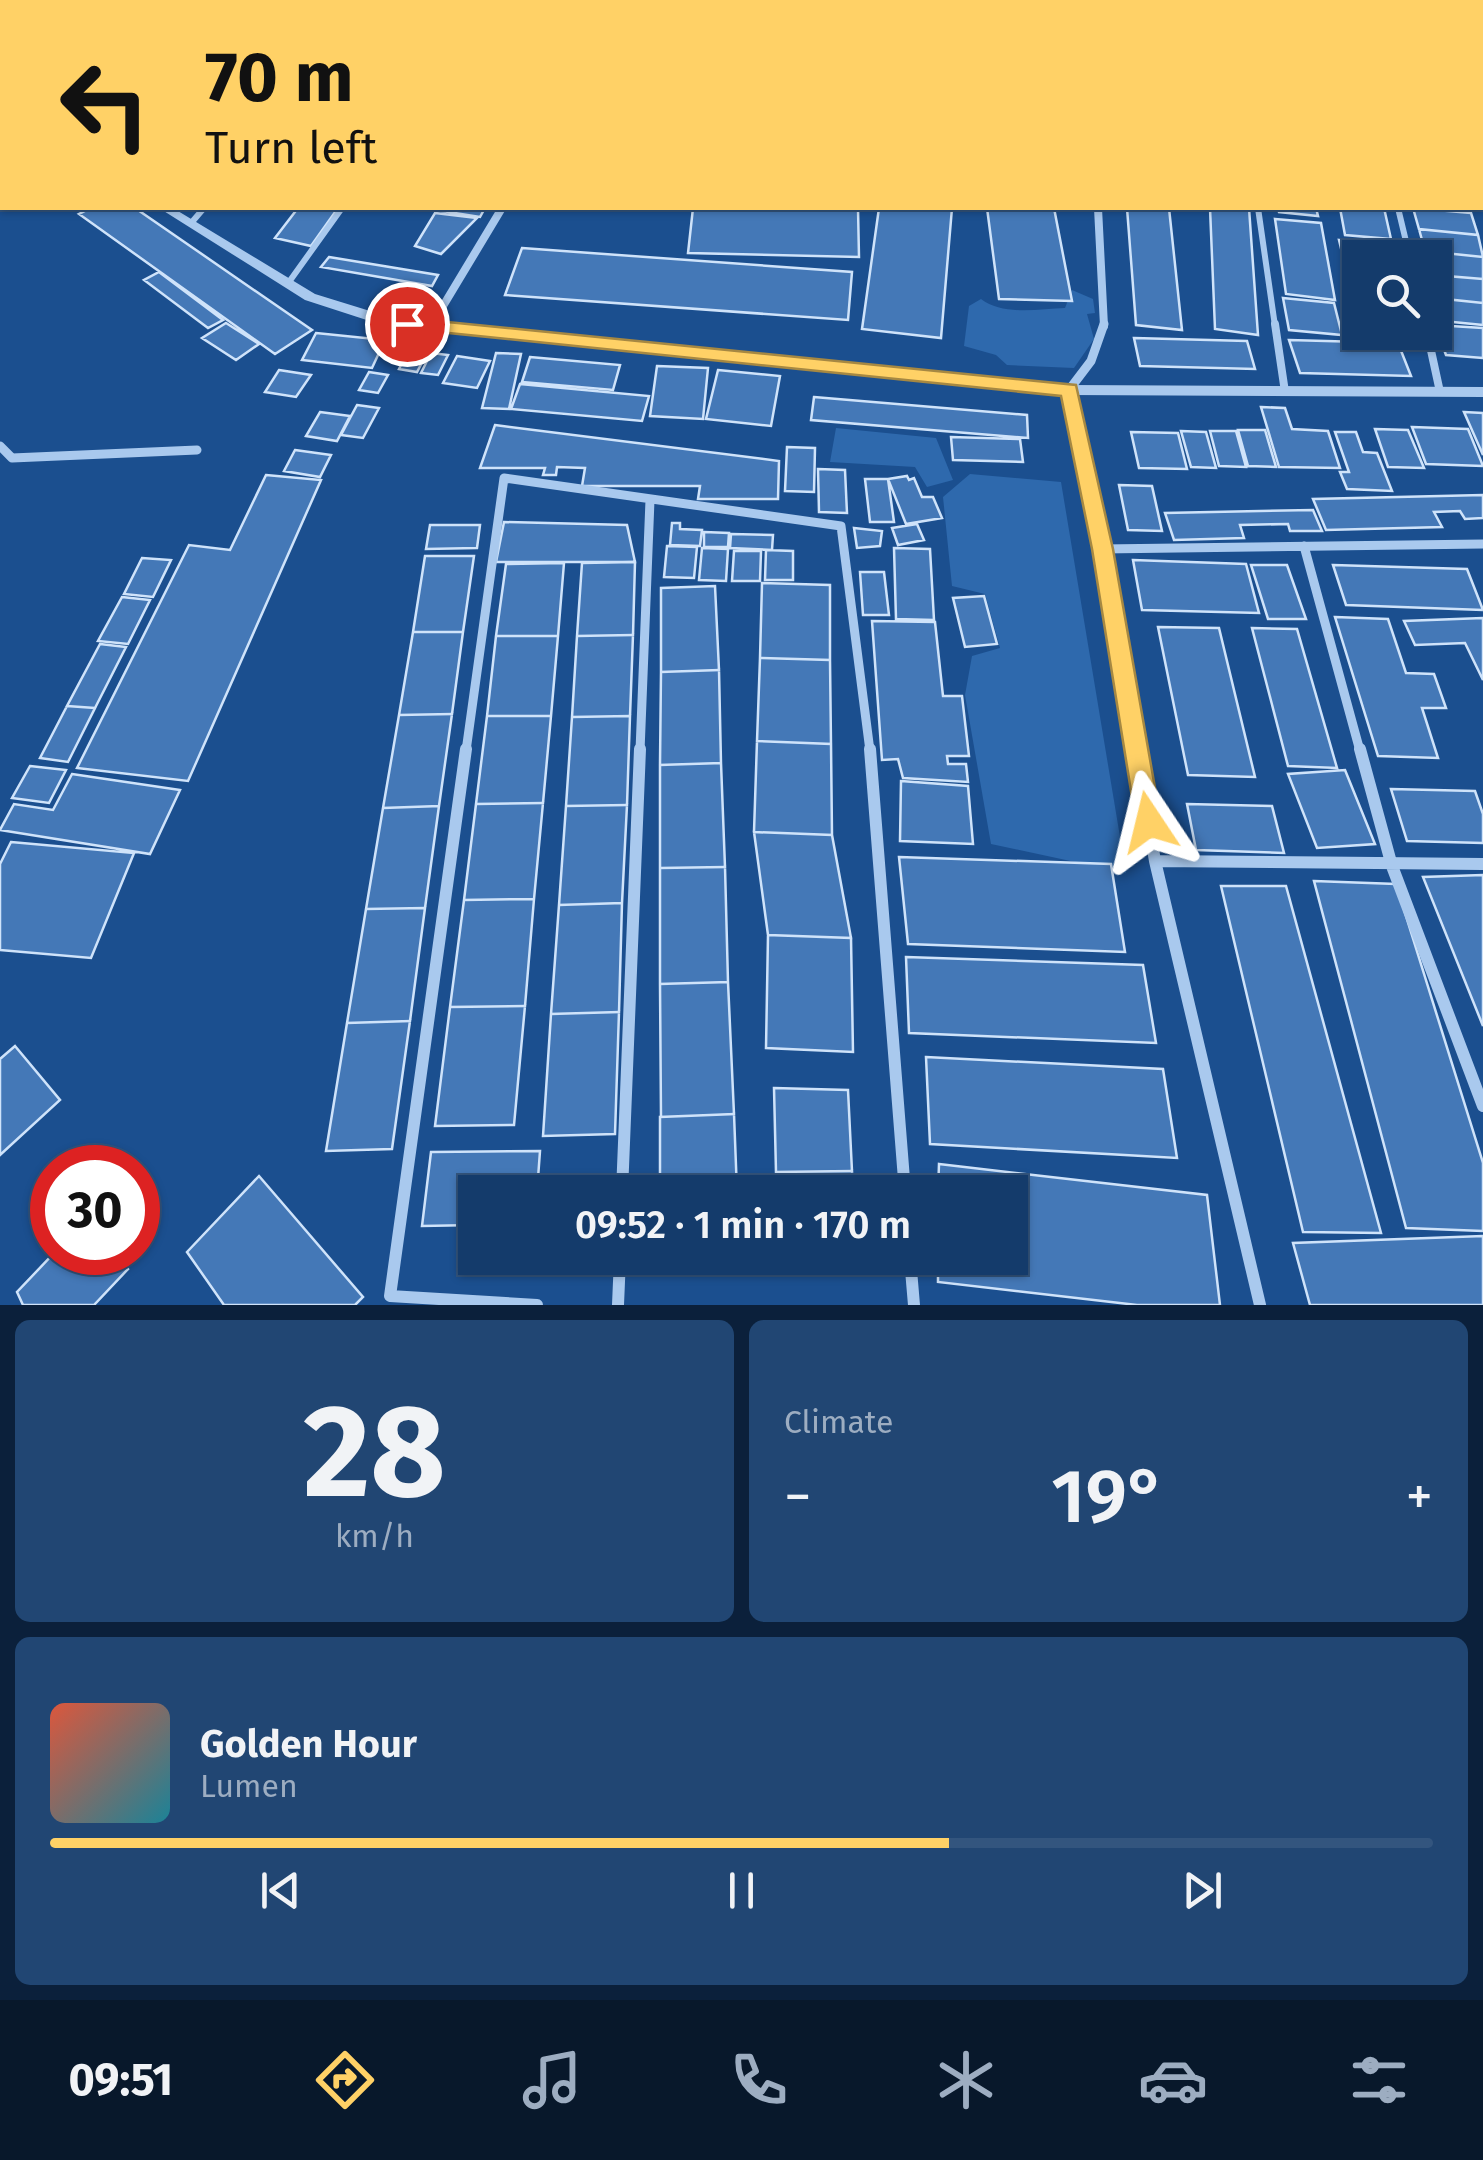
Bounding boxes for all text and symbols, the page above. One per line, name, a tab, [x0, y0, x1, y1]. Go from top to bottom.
text: 70 m	[205, 36, 354, 120]
icon: left	[40, 40, 170, 170]
text: Turn left	[205, 121, 377, 175]
map controls	[1342, 240, 1452, 350]
button: search	[1342, 240, 1452, 350]
pin	[365, 282, 450, 367]
icon: arrive	[380, 297, 435, 352]
position arrow	[1097, 770, 1201, 874]
speed limit sign: 30	[30, 1145, 160, 1275]
text: 09:52 · 1 min · 170 m	[575, 1202, 911, 1248]
text: 28	[303, 1374, 446, 1530]
text: Climate	[784, 1403, 893, 1441]
text: 19°	[1051, 1452, 1166, 1542]
text: −	[784, 1464, 812, 1530]
text: +	[1406, 1464, 1433, 1530]
text: km/h	[335, 1517, 414, 1555]
text: Golden Hour	[200, 1721, 417, 1767]
text: Lumen	[200, 1767, 298, 1805]
icon: previous	[253, 1863, 308, 1918]
icon: pause	[714, 1863, 769, 1918]
icon: next	[1175, 1863, 1230, 1918]
icon: directions	[310, 2045, 380, 2115]
icon: music	[517, 2045, 587, 2115]
icon: phone	[724, 2045, 794, 2115]
icon: climate	[931, 2045, 1001, 2115]
icon: car	[1138, 2045, 1208, 2115]
icon: filters	[1344, 2045, 1414, 2115]
text: 09:51	[68, 2053, 173, 2107]

